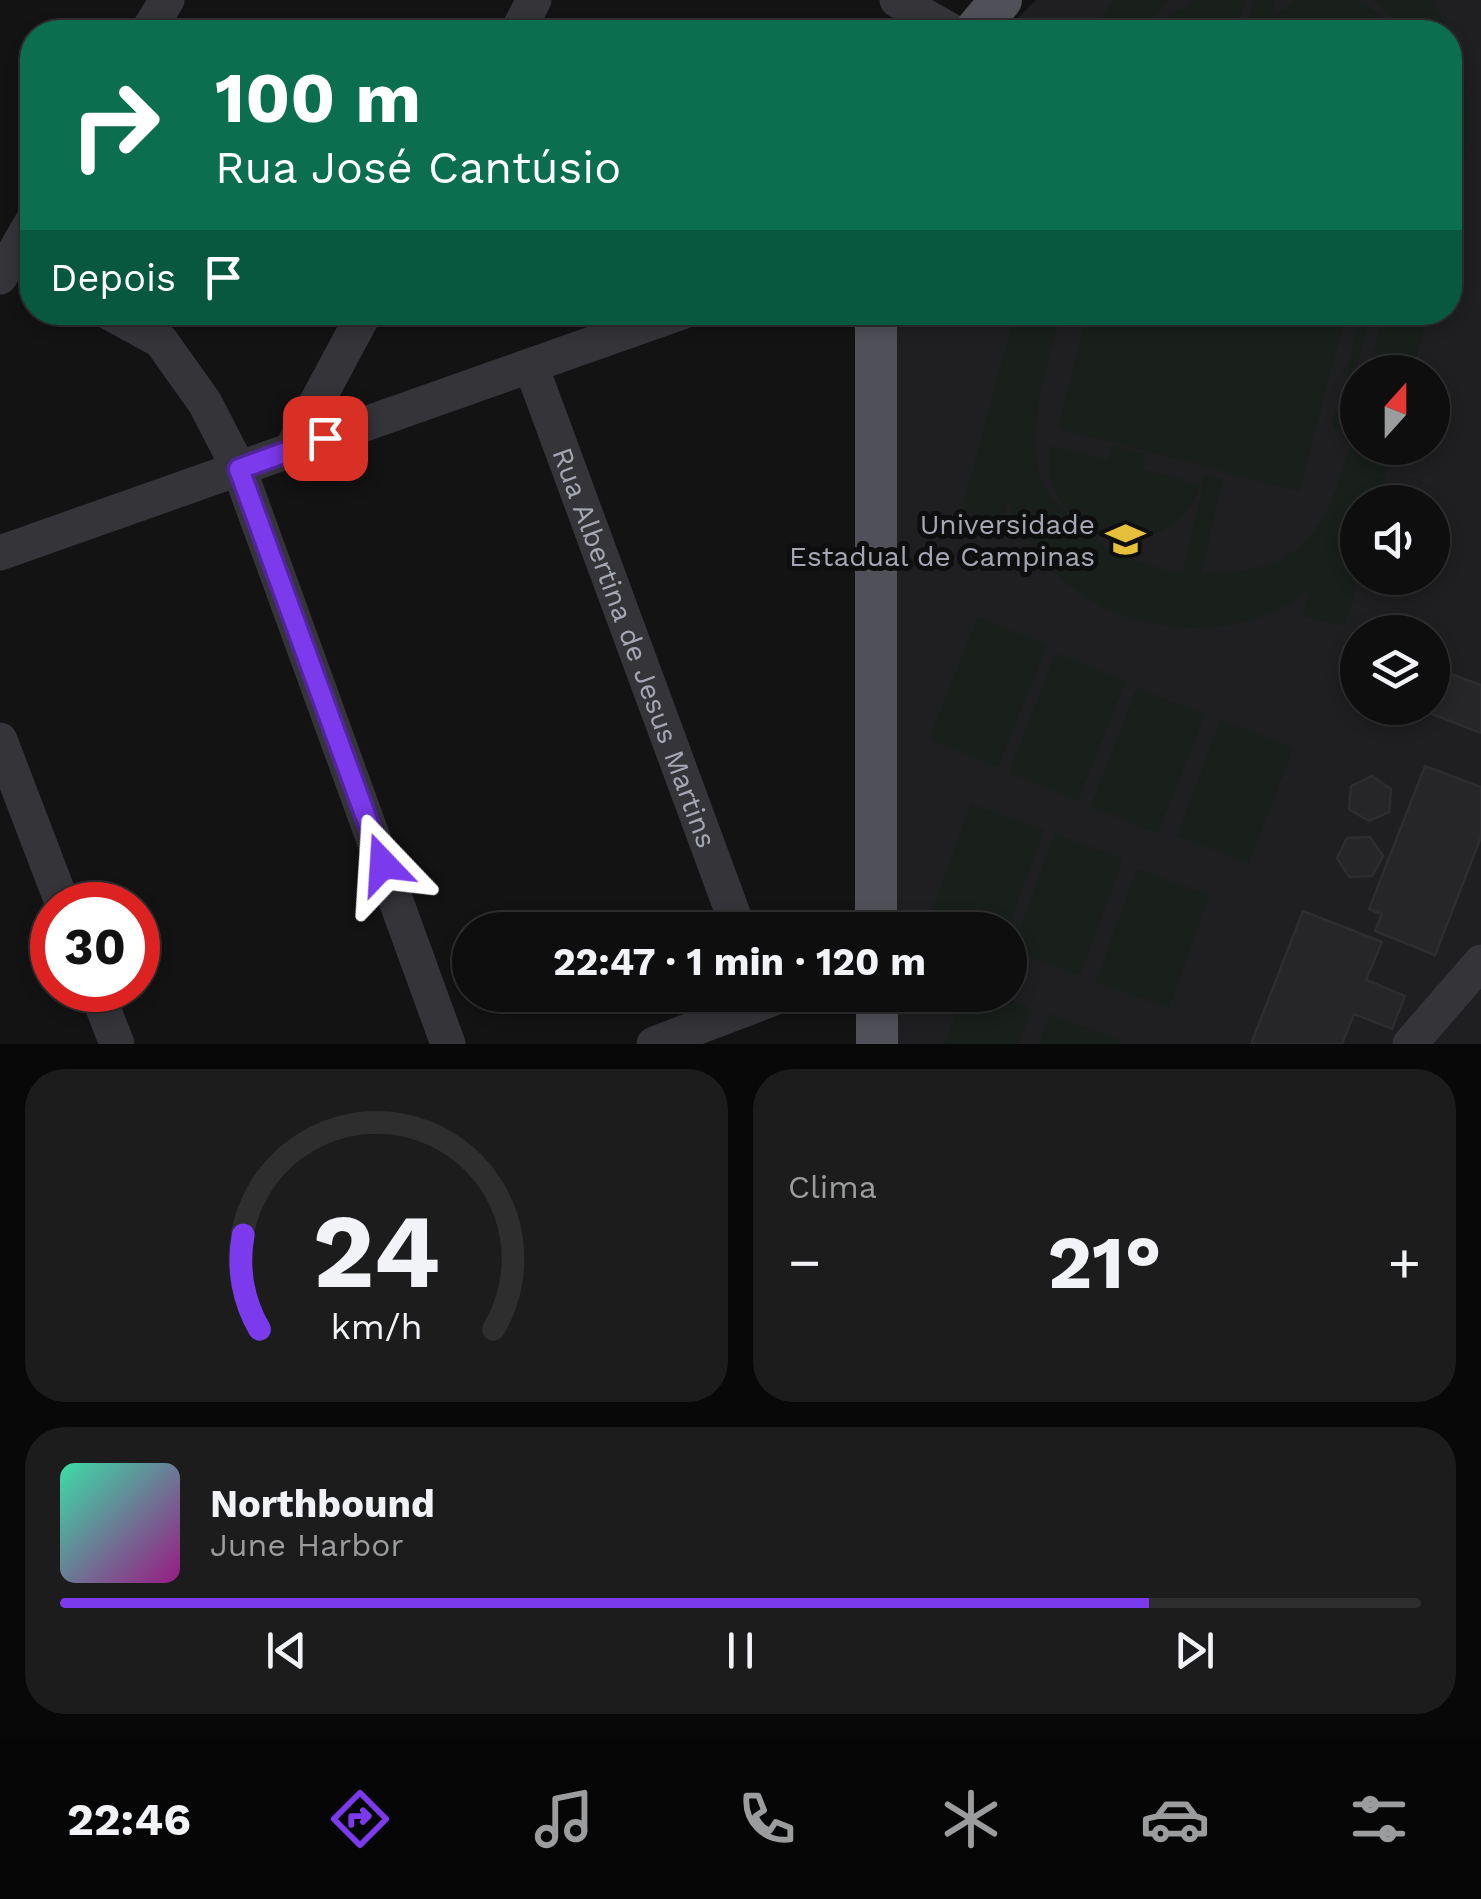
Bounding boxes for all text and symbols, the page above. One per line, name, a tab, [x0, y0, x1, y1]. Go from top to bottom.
text: 100 m	[215, 57, 421, 139]
icon: right	[50, 60, 180, 190]
text: Rua José Cantúsio	[215, 141, 621, 194]
icon: arrive	[196, 250, 251, 305]
text: Depois	[50, 256, 176, 300]
north arrow	[1340, 355, 1450, 465]
map controls	[1340, 355, 1450, 725]
pin	[283, 396, 368, 481]
icon: arrive	[298, 411, 353, 466]
street label: Rua Albertina de Jesus Martins	[545, 443, 723, 852]
button: sound	[1340, 485, 1450, 595]
place label: Universidade Estadual de Campinas	[789, 508, 1095, 573]
school or university icon: Universidade Estadual de Campinas	[1104, 519, 1146, 561]
button: layers	[1340, 615, 1450, 725]
position arrow	[331, 812, 435, 916]
speed limit sign: 30	[30, 882, 160, 1012]
text: 22:47 · 1 min · 120 m	[553, 940, 926, 984]
text: Clima	[788, 1168, 877, 1206]
text: 24	[313, 1190, 440, 1312]
text: 21°	[1047, 1218, 1162, 1306]
text: −	[788, 1230, 821, 1294]
text: +	[1388, 1230, 1421, 1294]
text: km/h	[330, 1306, 423, 1348]
text: Northbound	[210, 1482, 435, 1526]
text: June Harbor	[210, 1526, 404, 1564]
icon: previous	[259, 1623, 314, 1678]
icon: pause	[713, 1623, 768, 1678]
icon: next	[1167, 1623, 1222, 1678]
icon: directions	[325, 1784, 395, 1854]
icon: music	[529, 1784, 599, 1854]
icon: phone	[732, 1784, 802, 1854]
icon: climate	[936, 1784, 1006, 1854]
icon: car	[1140, 1784, 1210, 1854]
icon: filters	[1344, 1784, 1414, 1854]
text: 22:46	[67, 1793, 191, 1846]

